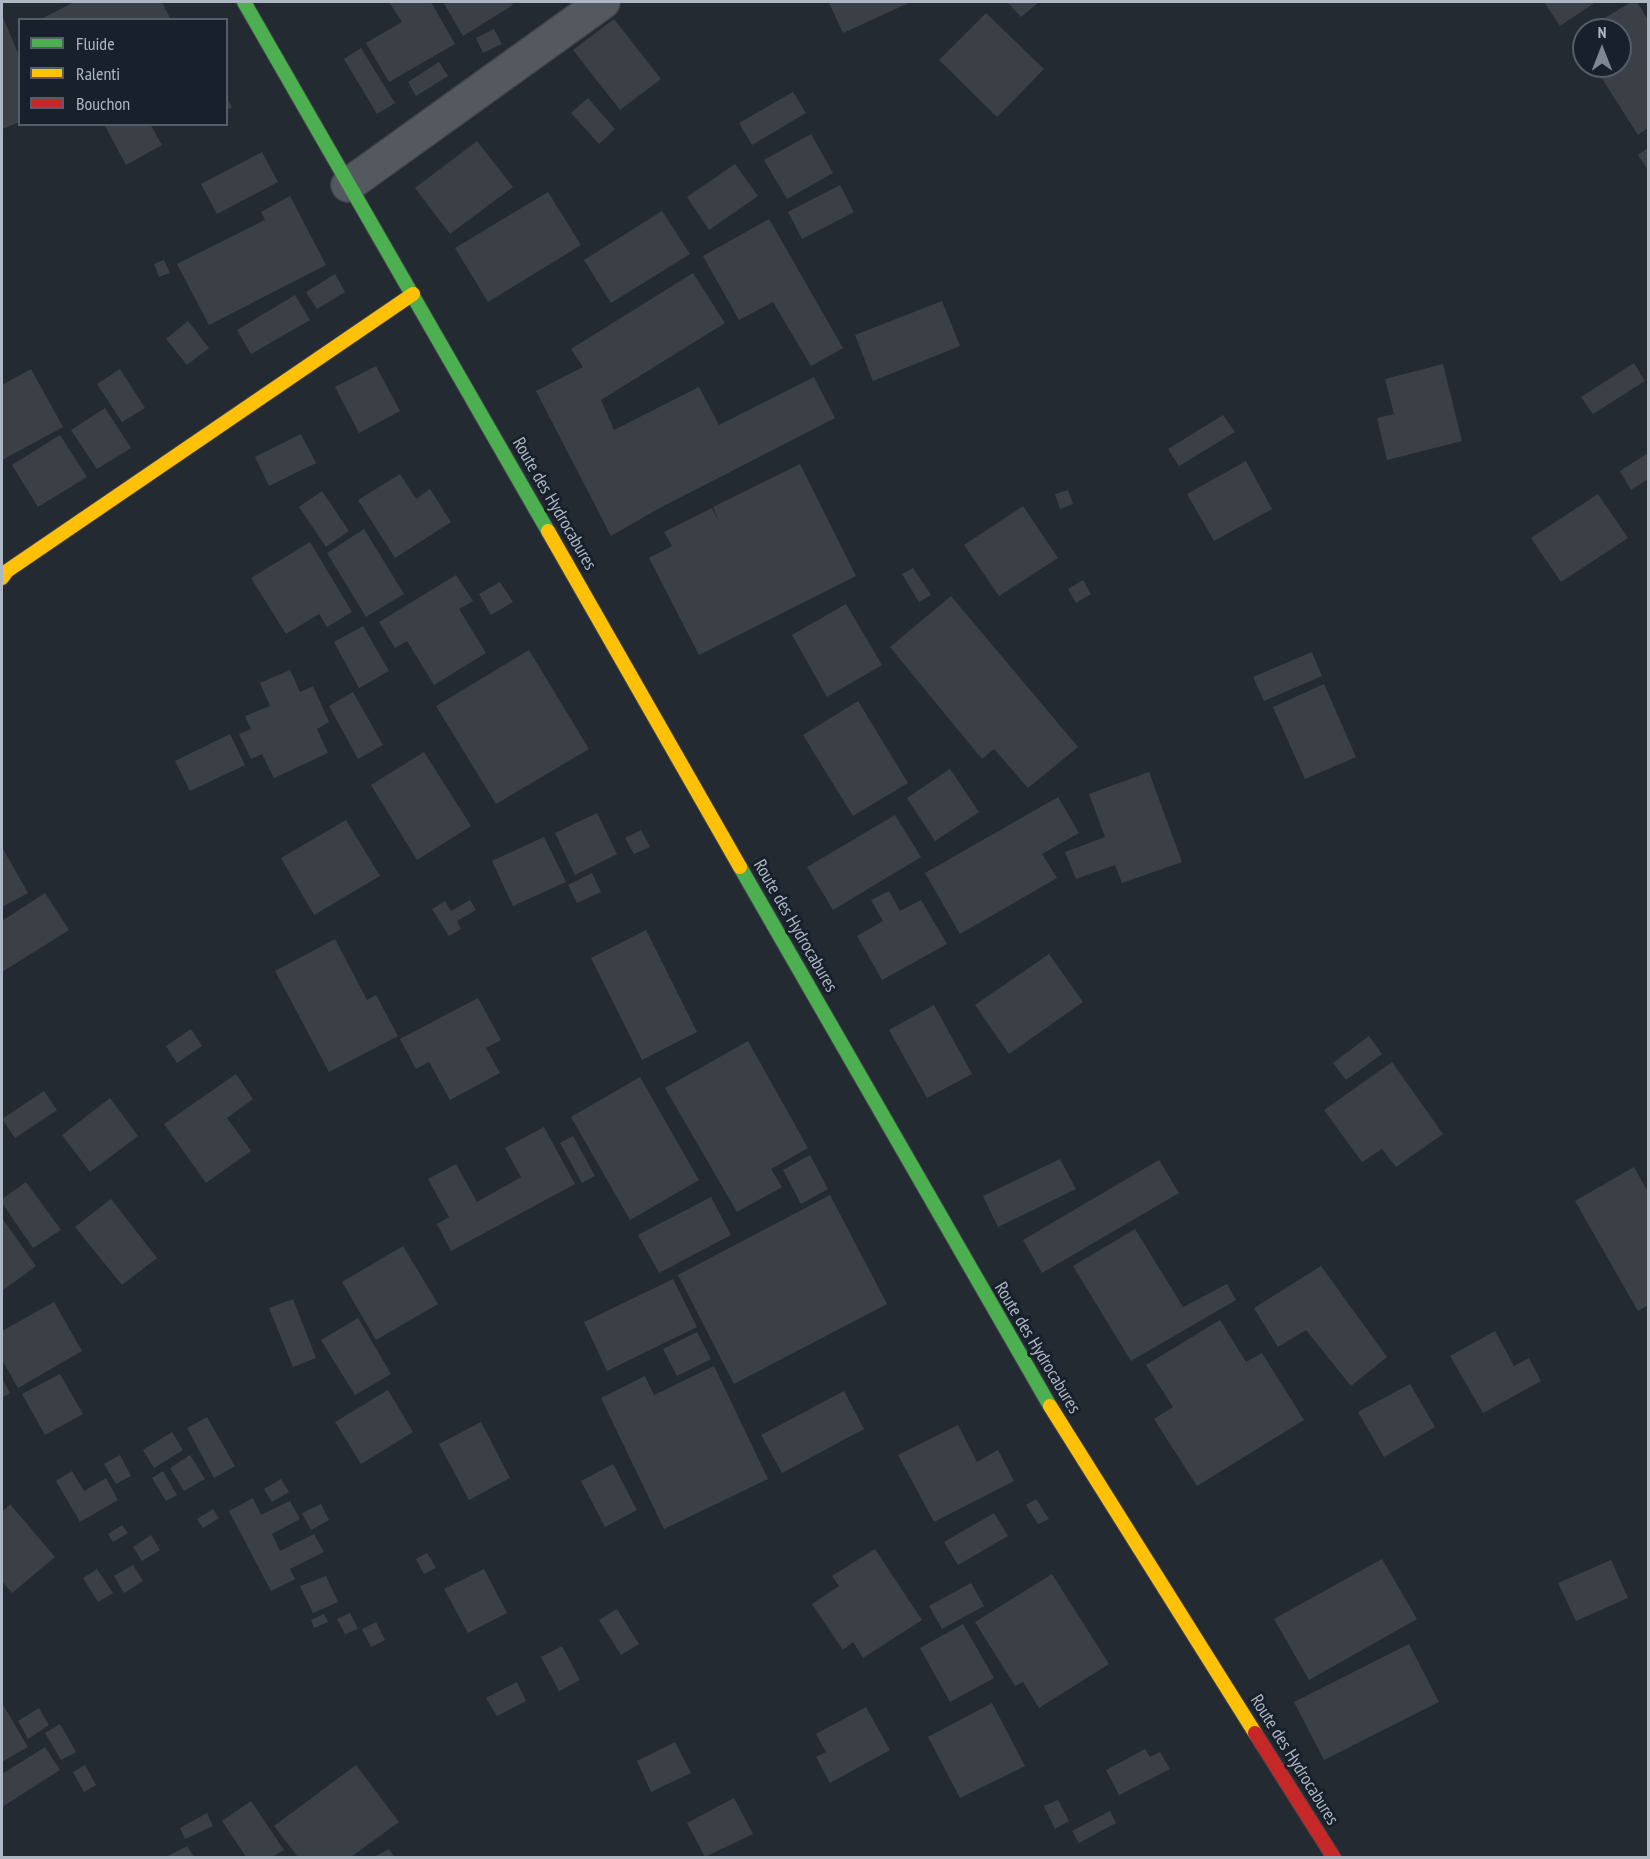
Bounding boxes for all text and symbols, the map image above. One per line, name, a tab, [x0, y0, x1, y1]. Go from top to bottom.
legend	[18, 18, 228, 126]
north arrow	[1572, 18, 1632, 78]
text: N	[1598, 22, 1606, 42]
text: Fluide	[76, 32, 115, 55]
text: Ralenti	[76, 62, 120, 85]
text: Bouchon	[76, 92, 130, 115]
street label: Route des Hydrocabures	[507, 434, 601, 574]
street label: Route des Hydrocabures	[748, 856, 842, 996]
street label: Route des Hydrocabures	[989, 1278, 1085, 1418]
street label: Route des Hydrocabures	[1245, 1691, 1343, 1829]

